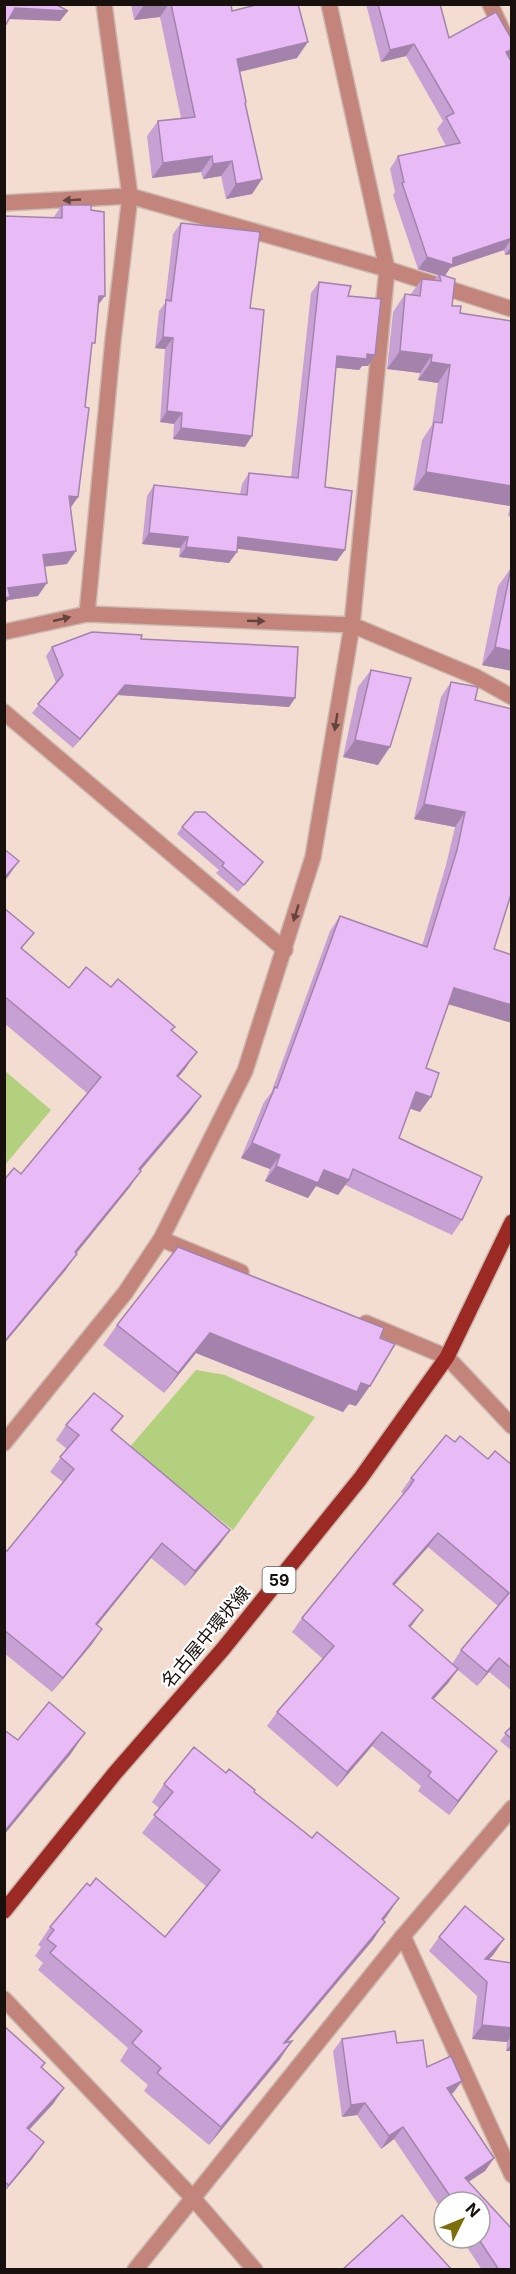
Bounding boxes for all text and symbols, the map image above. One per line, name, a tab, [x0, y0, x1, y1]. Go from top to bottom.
one-way arrow	[62, 195, 81, 204]
one-way arrow	[52, 614, 71, 624]
one-way arrow	[246, 616, 265, 625]
one-way arrow	[331, 713, 340, 732]
one-way arrow	[291, 904, 300, 922]
road number: 59	[262, 1567, 296, 1593]
street label: 名古屋中環状線	[157, 1582, 254, 1692]
north arrow	[432, 2190, 492, 2250]
text: N	[461, 2198, 484, 2221]

